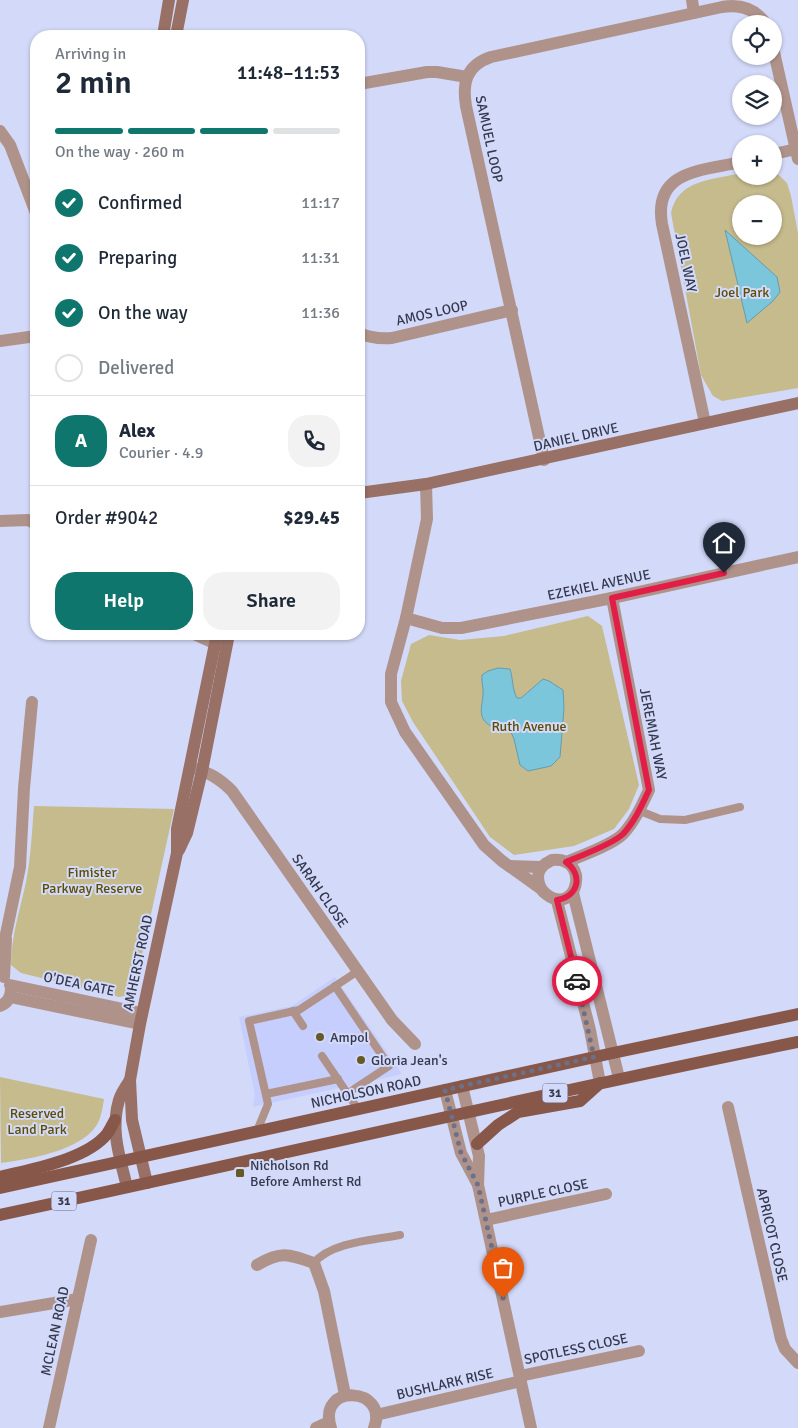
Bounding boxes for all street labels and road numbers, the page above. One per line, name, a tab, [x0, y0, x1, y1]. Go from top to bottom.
street label: SAMUEL LOOP	[471, 94, 507, 184]
street label: JOEL WAY	[671, 232, 701, 294]
street label: AMOS LOOP	[394, 296, 470, 330]
street label: DANIEL DRIVE	[532, 419, 620, 455]
street label: EZEKIEL AVENUE	[546, 566, 652, 604]
street label: JEREMIAH WAY	[636, 687, 670, 781]
street label: SARAH CLOSE	[288, 851, 352, 931]
street label: AMHERST ROAD	[120, 913, 156, 1013]
street label: O'DEA GATE	[42, 968, 116, 1000]
street label: NICHOLSON ROAD	[309, 1072, 423, 1112]
road number: 31	[542, 1084, 568, 1102]
street label: PURPLE CLOSE	[496, 1175, 590, 1211]
street label: APRICOT CLOSE	[753, 1186, 791, 1284]
road number: 31	[52, 1192, 76, 1210]
street label: MCLEAN ROAD	[37, 1285, 73, 1377]
street label: SPOTLESS CLOSE	[523, 1330, 629, 1368]
street label: BUSHLARK RISE	[395, 1365, 495, 1403]

